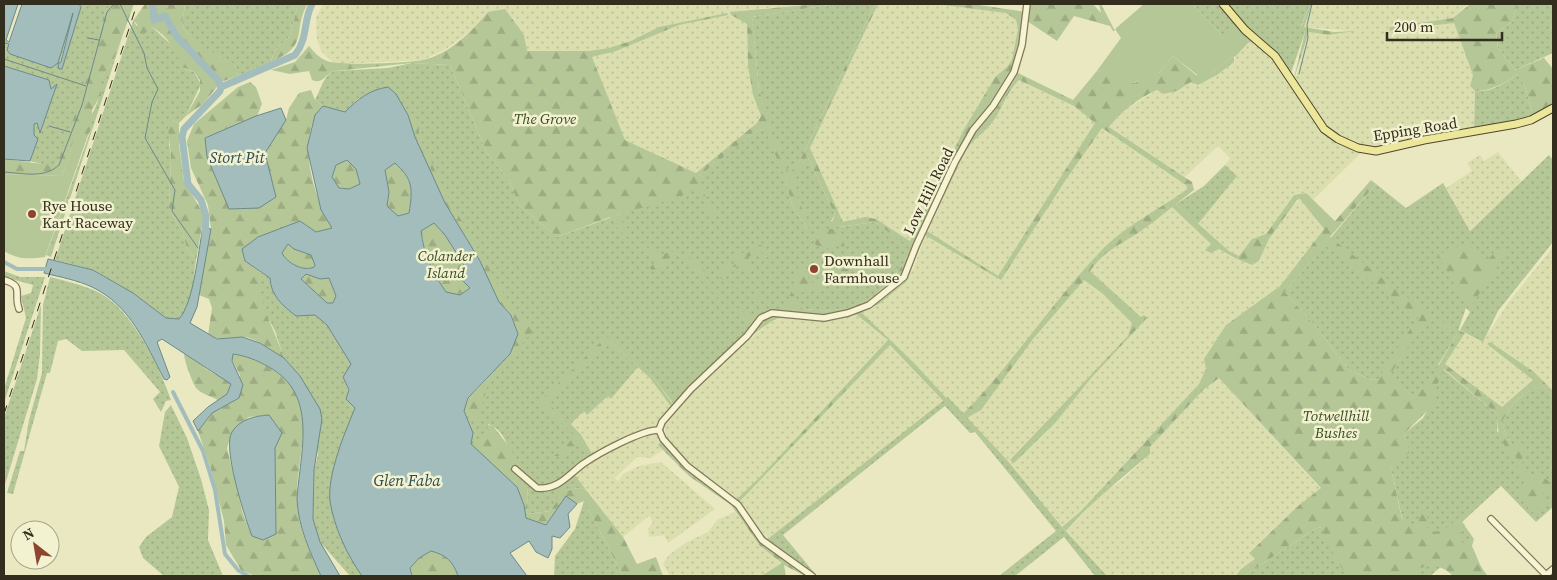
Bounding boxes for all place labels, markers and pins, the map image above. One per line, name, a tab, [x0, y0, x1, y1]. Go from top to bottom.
place label: Rye House Kart Raceway	[42, 195, 133, 233]
marker: Rye House Kart Raceway	[26, 208, 38, 220]
place label: Downhall Farmhouse	[824, 250, 900, 288]
marker: Downhall Farmhouse	[808, 263, 820, 275]

